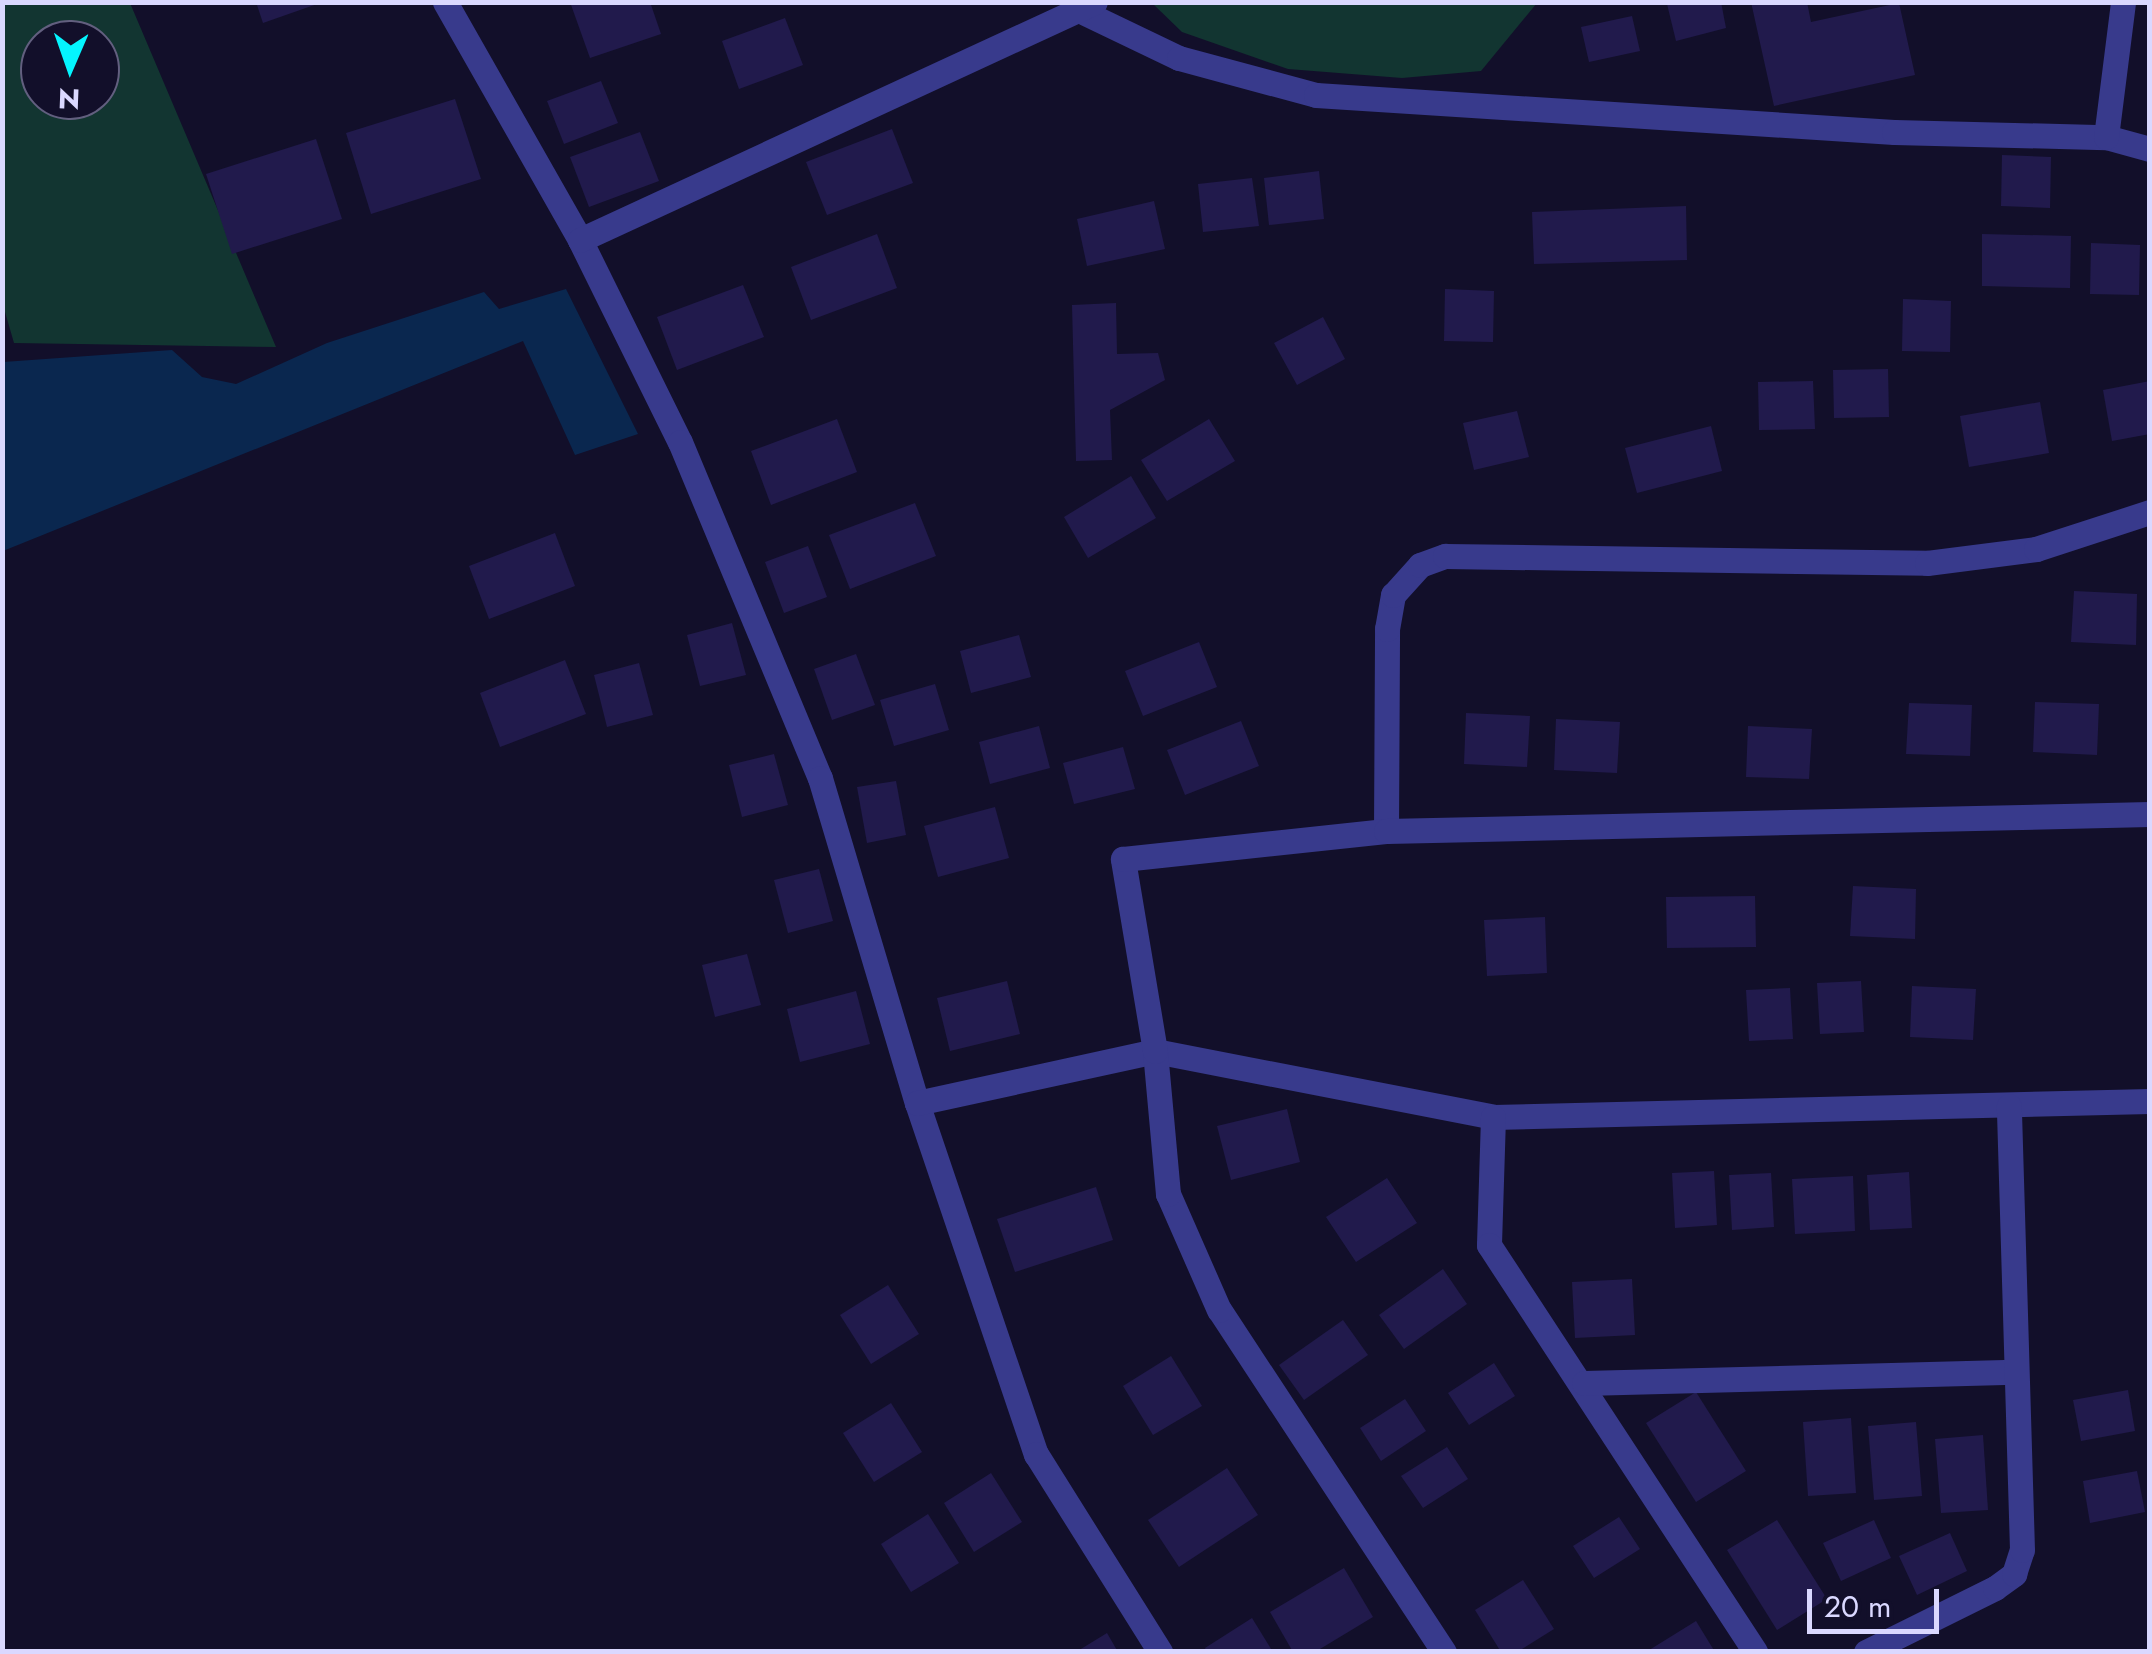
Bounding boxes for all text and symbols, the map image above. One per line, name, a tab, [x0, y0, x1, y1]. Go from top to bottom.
north arrow	[20, 20, 120, 120]
text: N	[57, 78, 81, 119]
scale bar	[1812, 1569, 1944, 1631]
text: 20 m	[1824, 1585, 1891, 1628]

